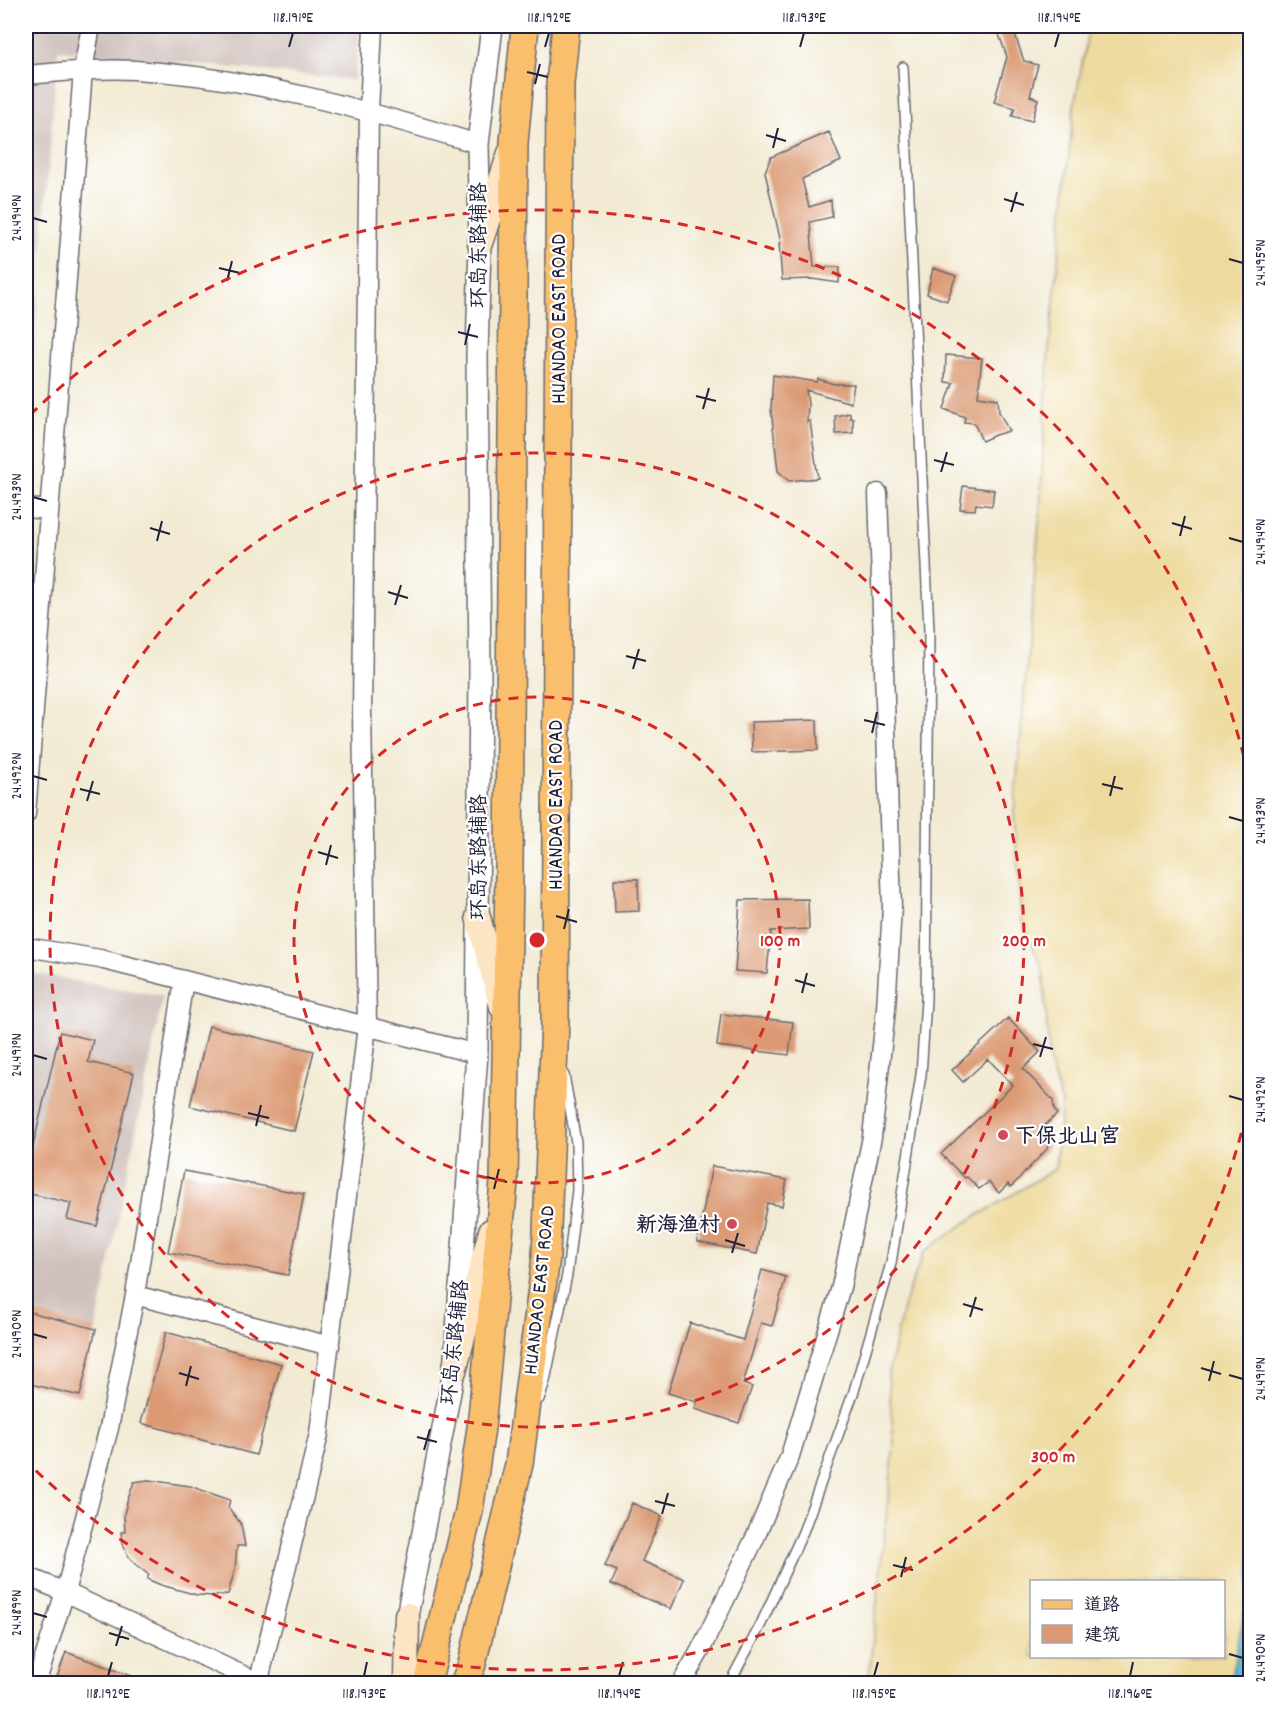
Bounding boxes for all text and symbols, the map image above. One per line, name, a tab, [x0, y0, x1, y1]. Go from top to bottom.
text: 118.191°E	[273, 8, 313, 30]
text: 118.192°E	[527, 8, 571, 30]
text: 118.193°E	[782, 8, 826, 30]
text: 118.194°E	[1037, 8, 1081, 30]
street label: 环岛东路辅路	[466, 182, 496, 308]
text: 24.494°N	[7, 195, 29, 241]
street label: HUANDAO EAST ROAD	[546, 234, 576, 404]
text: 24.495°N	[1251, 239, 1273, 287]
text: 24.493°N	[7, 473, 29, 521]
text: 24.494°N	[1251, 519, 1273, 565]
street label: HUANDAO EAST ROAD	[543, 720, 573, 890]
text: 24.492°N	[7, 752, 29, 800]
street label: 环岛东路辅路	[466, 794, 496, 920]
text: 24.493°N	[1251, 797, 1273, 845]
centre of rings	[527, 930, 547, 950]
text: 100 m	[760, 930, 800, 955]
text: 200 m	[1002, 930, 1046, 955]
text: 24.491°N	[7, 1033, 29, 1077]
text: 24.492°N	[1251, 1076, 1273, 1124]
place label: 下保北山宫	[1015, 1123, 1120, 1153]
marker: 下保北山宫	[996, 1128, 1010, 1142]
street label: HUANDAO EAST ROAD	[517, 1204, 565, 1376]
place label: 新海渔村	[636, 1212, 720, 1242]
marker: 新海渔村	[725, 1217, 739, 1231]
street label: 环岛东路辅路	[435, 1278, 478, 1407]
text: 24.490°N	[7, 1310, 29, 1358]
text: 24.491°N	[1251, 1357, 1273, 1401]
text: 300 m	[1031, 1446, 1075, 1471]
legend	[1030, 1580, 1225, 1658]
text: 24.489°N	[7, 1590, 29, 1636]
text: 道路	[1084, 1594, 1120, 1619]
text: 建筑	[1084, 1624, 1120, 1649]
text: 24.490°N	[1251, 1634, 1273, 1682]
text: 118.192°E	[86, 1684, 130, 1706]
text: 118.193°E	[342, 1684, 386, 1706]
text: 118.194°E	[597, 1684, 641, 1706]
text: 118.195°E	[852, 1684, 896, 1706]
text: 118.196°E	[1108, 1684, 1152, 1706]

